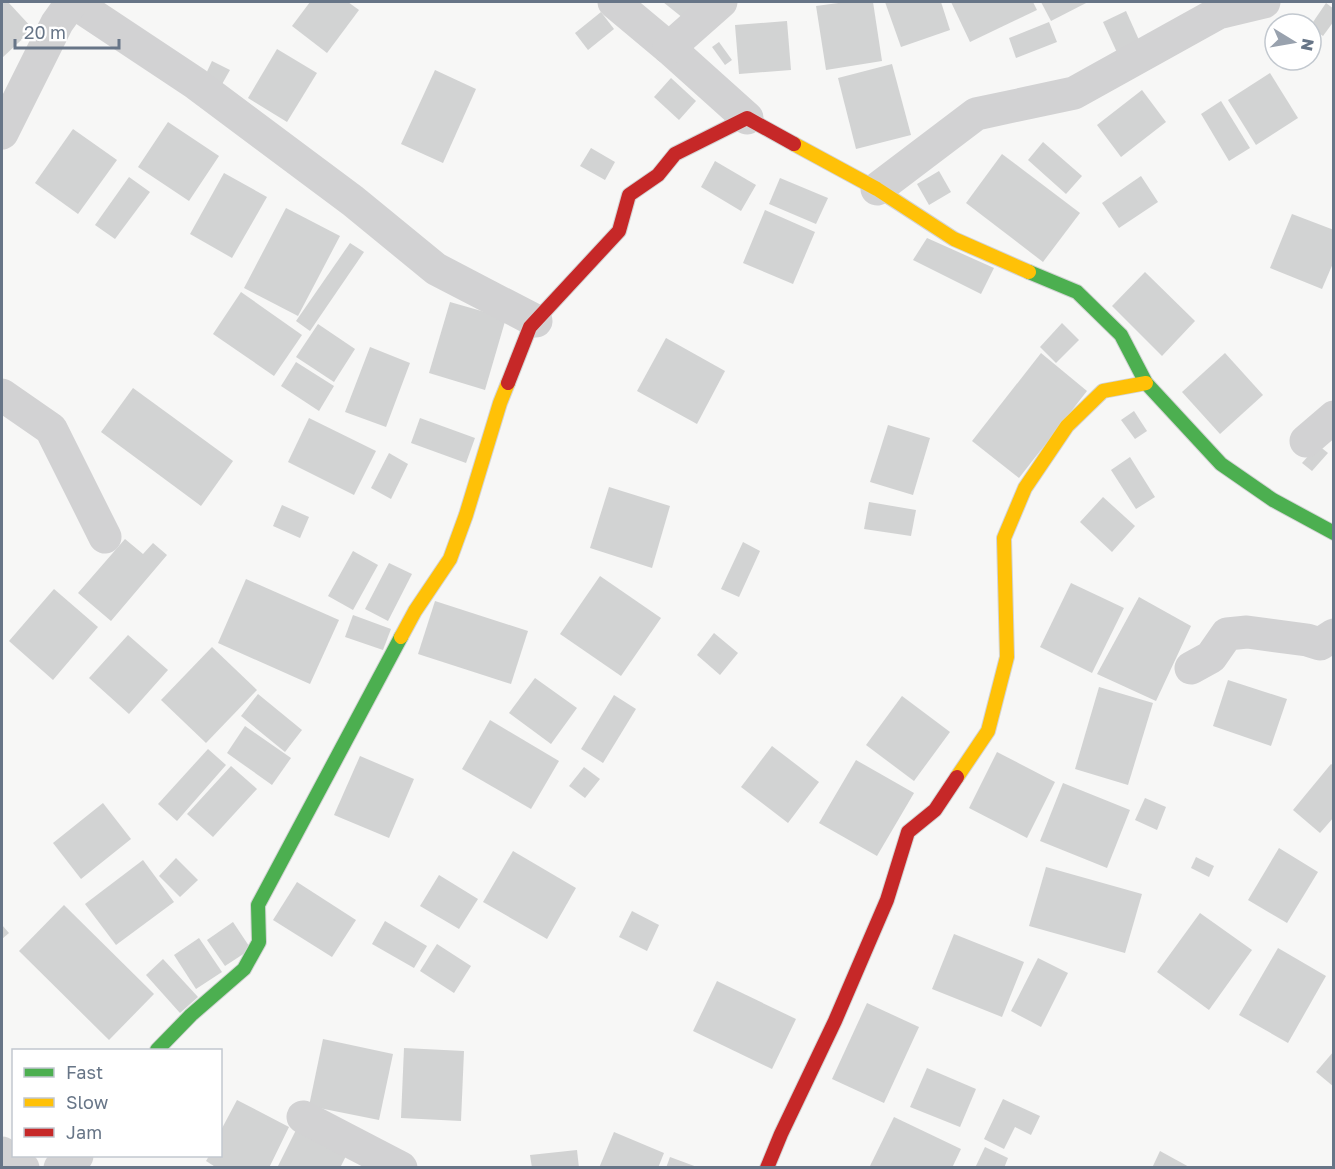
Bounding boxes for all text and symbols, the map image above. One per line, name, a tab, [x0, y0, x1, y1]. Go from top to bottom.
scale bar	[15, 12, 118, 50]
north arrow	[1263, 12, 1323, 72]
text: 20 m	[24, 21, 66, 43]
text: N	[1297, 37, 1319, 53]
legend	[12, 1049, 222, 1157]
text: Fast	[66, 1061, 103, 1083]
text: Slow	[66, 1091, 109, 1113]
text: Jam	[66, 1121, 102, 1143]

